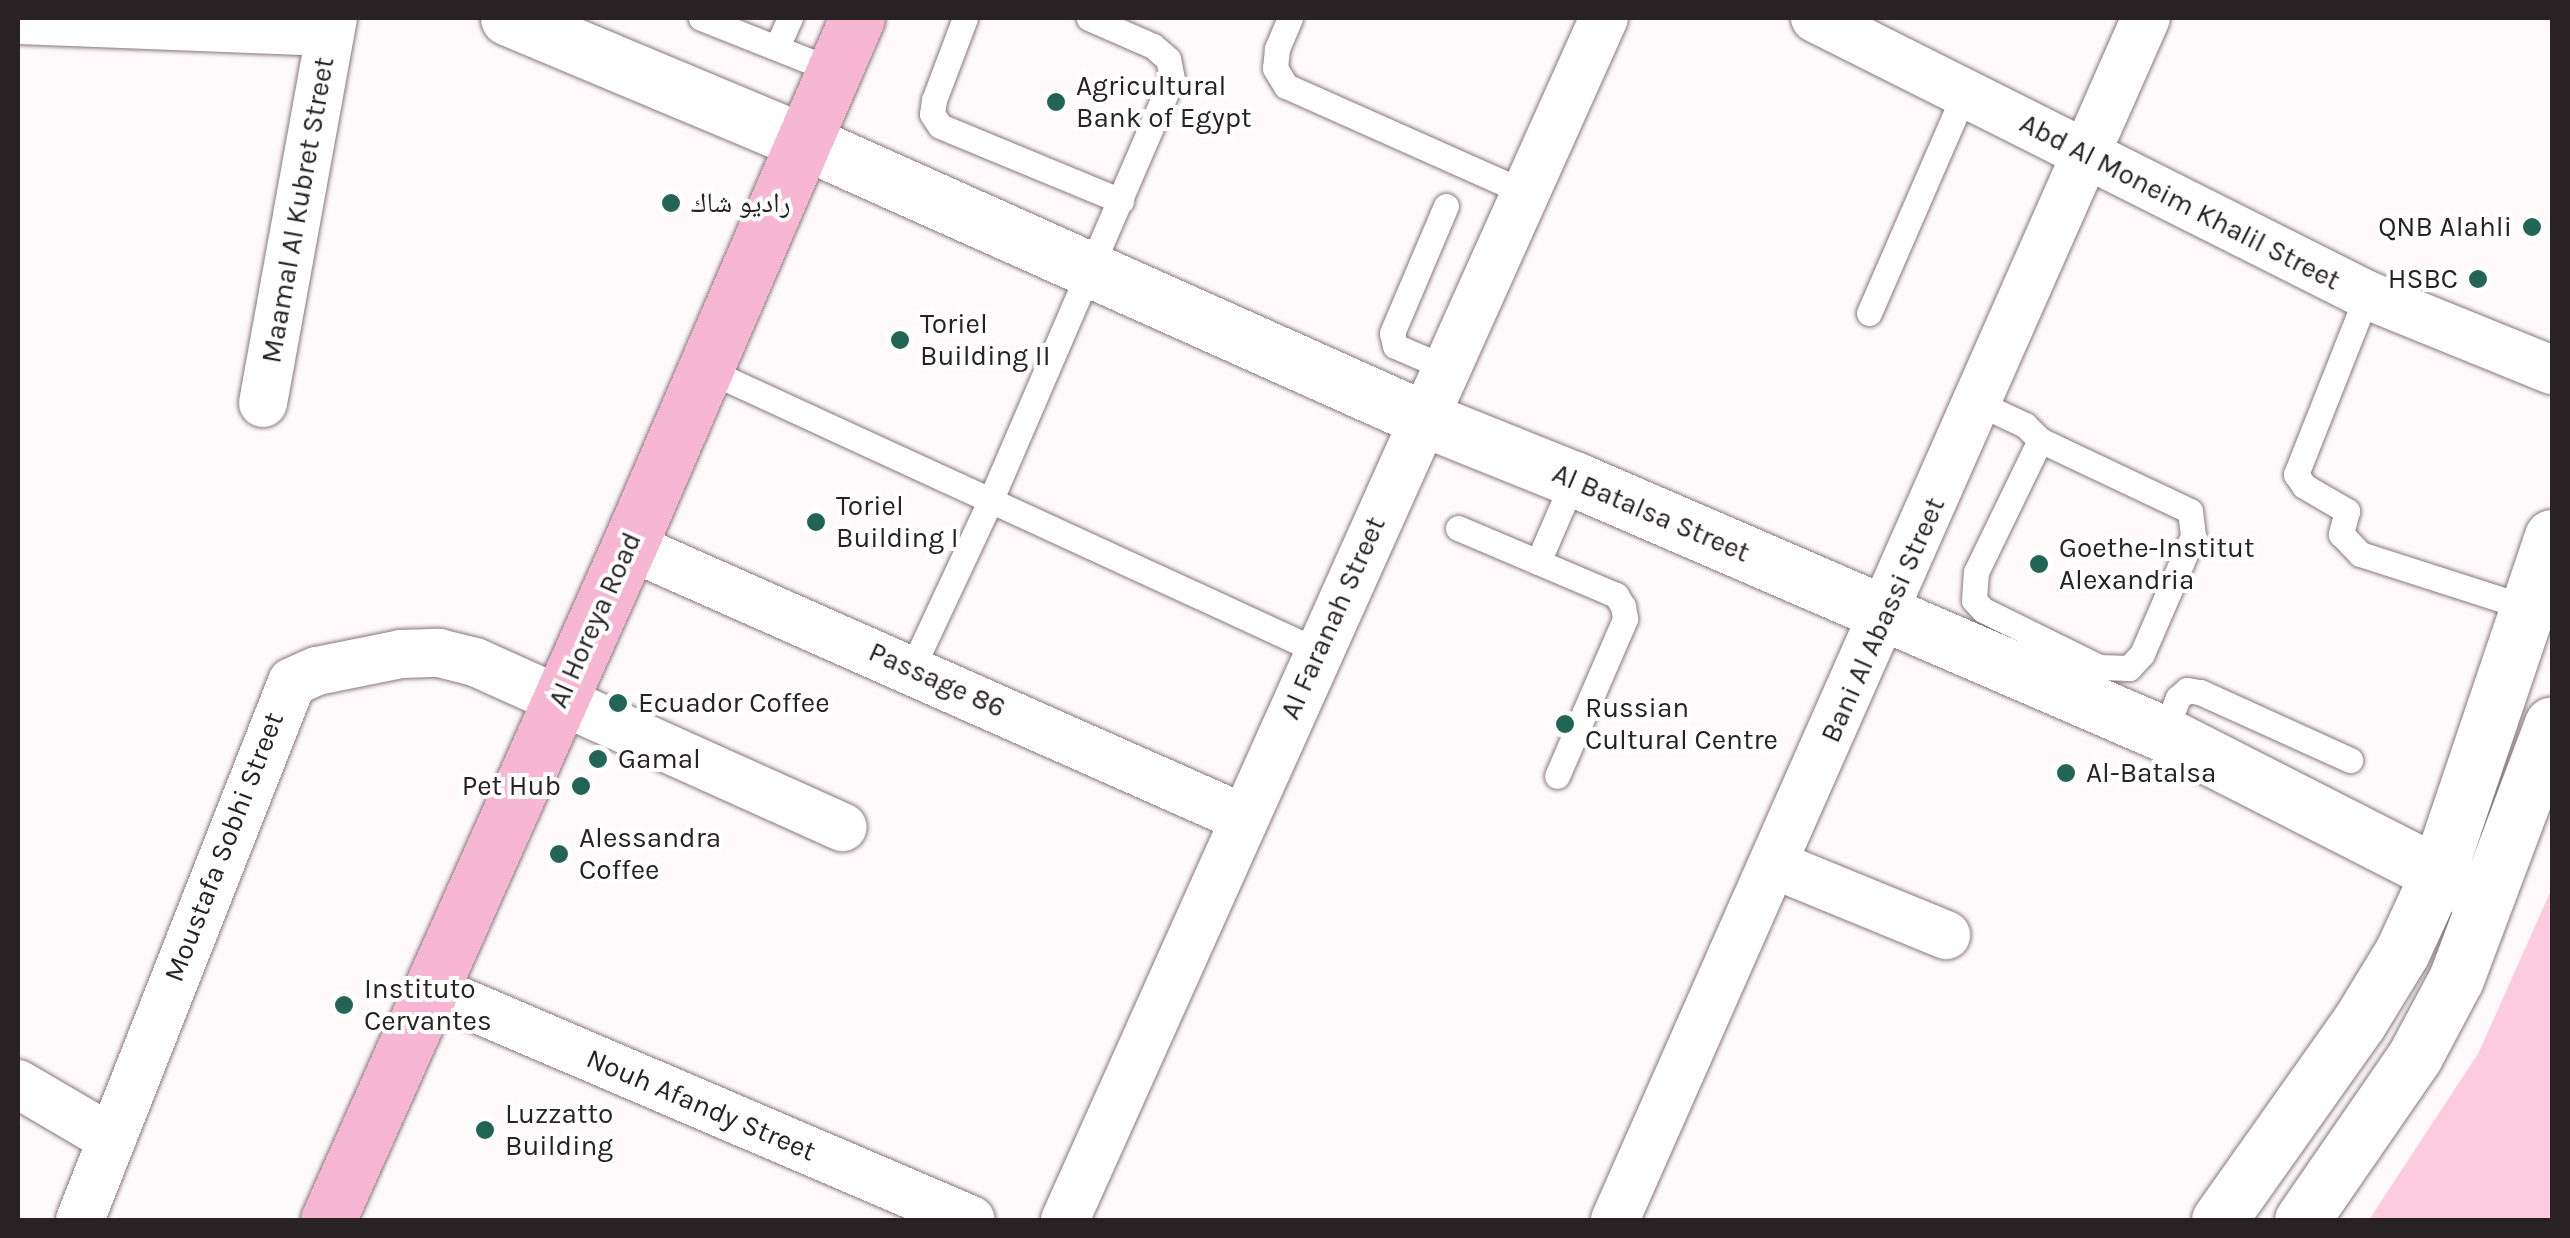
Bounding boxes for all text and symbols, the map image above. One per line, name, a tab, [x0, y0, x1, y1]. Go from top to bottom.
street label: Maamal Al Kubret Street	[255, 54, 341, 366]
place label: Agricultural Bank of Egypt	[1076, 69, 1252, 135]
marker: Agricultural Bank of Egypt	[1045, 91, 1067, 113]
street label: Abd Al Moneim Khalil Street	[2014, 106, 2346, 298]
place label: راديو شاك	[691, 186, 791, 220]
marker: راديو شاك	[660, 192, 682, 214]
place label: QNB Alahli	[2378, 210, 2512, 244]
marker: QNB Alahli	[2521, 216, 2543, 238]
place label: HSBC	[2388, 262, 2458, 296]
marker: HSBC	[2467, 268, 2489, 290]
place label: Toriel Building II	[920, 307, 1051, 373]
marker: Toriel Building II	[889, 329, 911, 351]
street label: Al Batalsa Street	[1547, 456, 1755, 570]
place label: Toriel Building I	[836, 489, 959, 555]
street label: Bani Al Abassi Street	[1814, 492, 1952, 748]
marker: Toriel Building I	[805, 511, 827, 533]
street label: Al Faranah Street	[1273, 511, 1393, 725]
street label: Al Horeya Road	[541, 527, 649, 713]
place label: Goethe-Institut Alexandria	[2059, 531, 2255, 597]
marker: Goethe-Institut Alexandria	[2028, 553, 2050, 575]
street label: Passage 86	[864, 635, 1010, 725]
place label: Ecuador Coffee	[638, 686, 830, 720]
place label: Russian Cultural Centre	[1585, 691, 1778, 757]
marker: Ecuador Coffee	[607, 692, 629, 714]
street label: Moustafa Sobhi Street	[157, 708, 291, 986]
marker: Russian Cultural Centre	[1554, 713, 1576, 735]
place label: Gamal	[618, 742, 701, 776]
marker: Gamal	[587, 748, 609, 770]
place label: Al-Batalsa	[2086, 756, 2216, 790]
marker: Al-Batalsa	[2055, 762, 2077, 784]
place label: Pet Hub	[462, 769, 561, 803]
marker: Pet Hub	[570, 775, 592, 797]
place label: Alessandra Coffee	[579, 821, 721, 887]
marker: Alessandra Coffee	[548, 843, 570, 865]
place label: Instituto Cervantes	[364, 972, 492, 1038]
marker: Instituto Cervantes	[333, 994, 355, 1016]
street label: Nouh Afandy Street	[581, 1042, 821, 1168]
place label: Luzzatto Building	[505, 1097, 613, 1163]
marker: Luzzatto Building	[474, 1119, 496, 1141]

